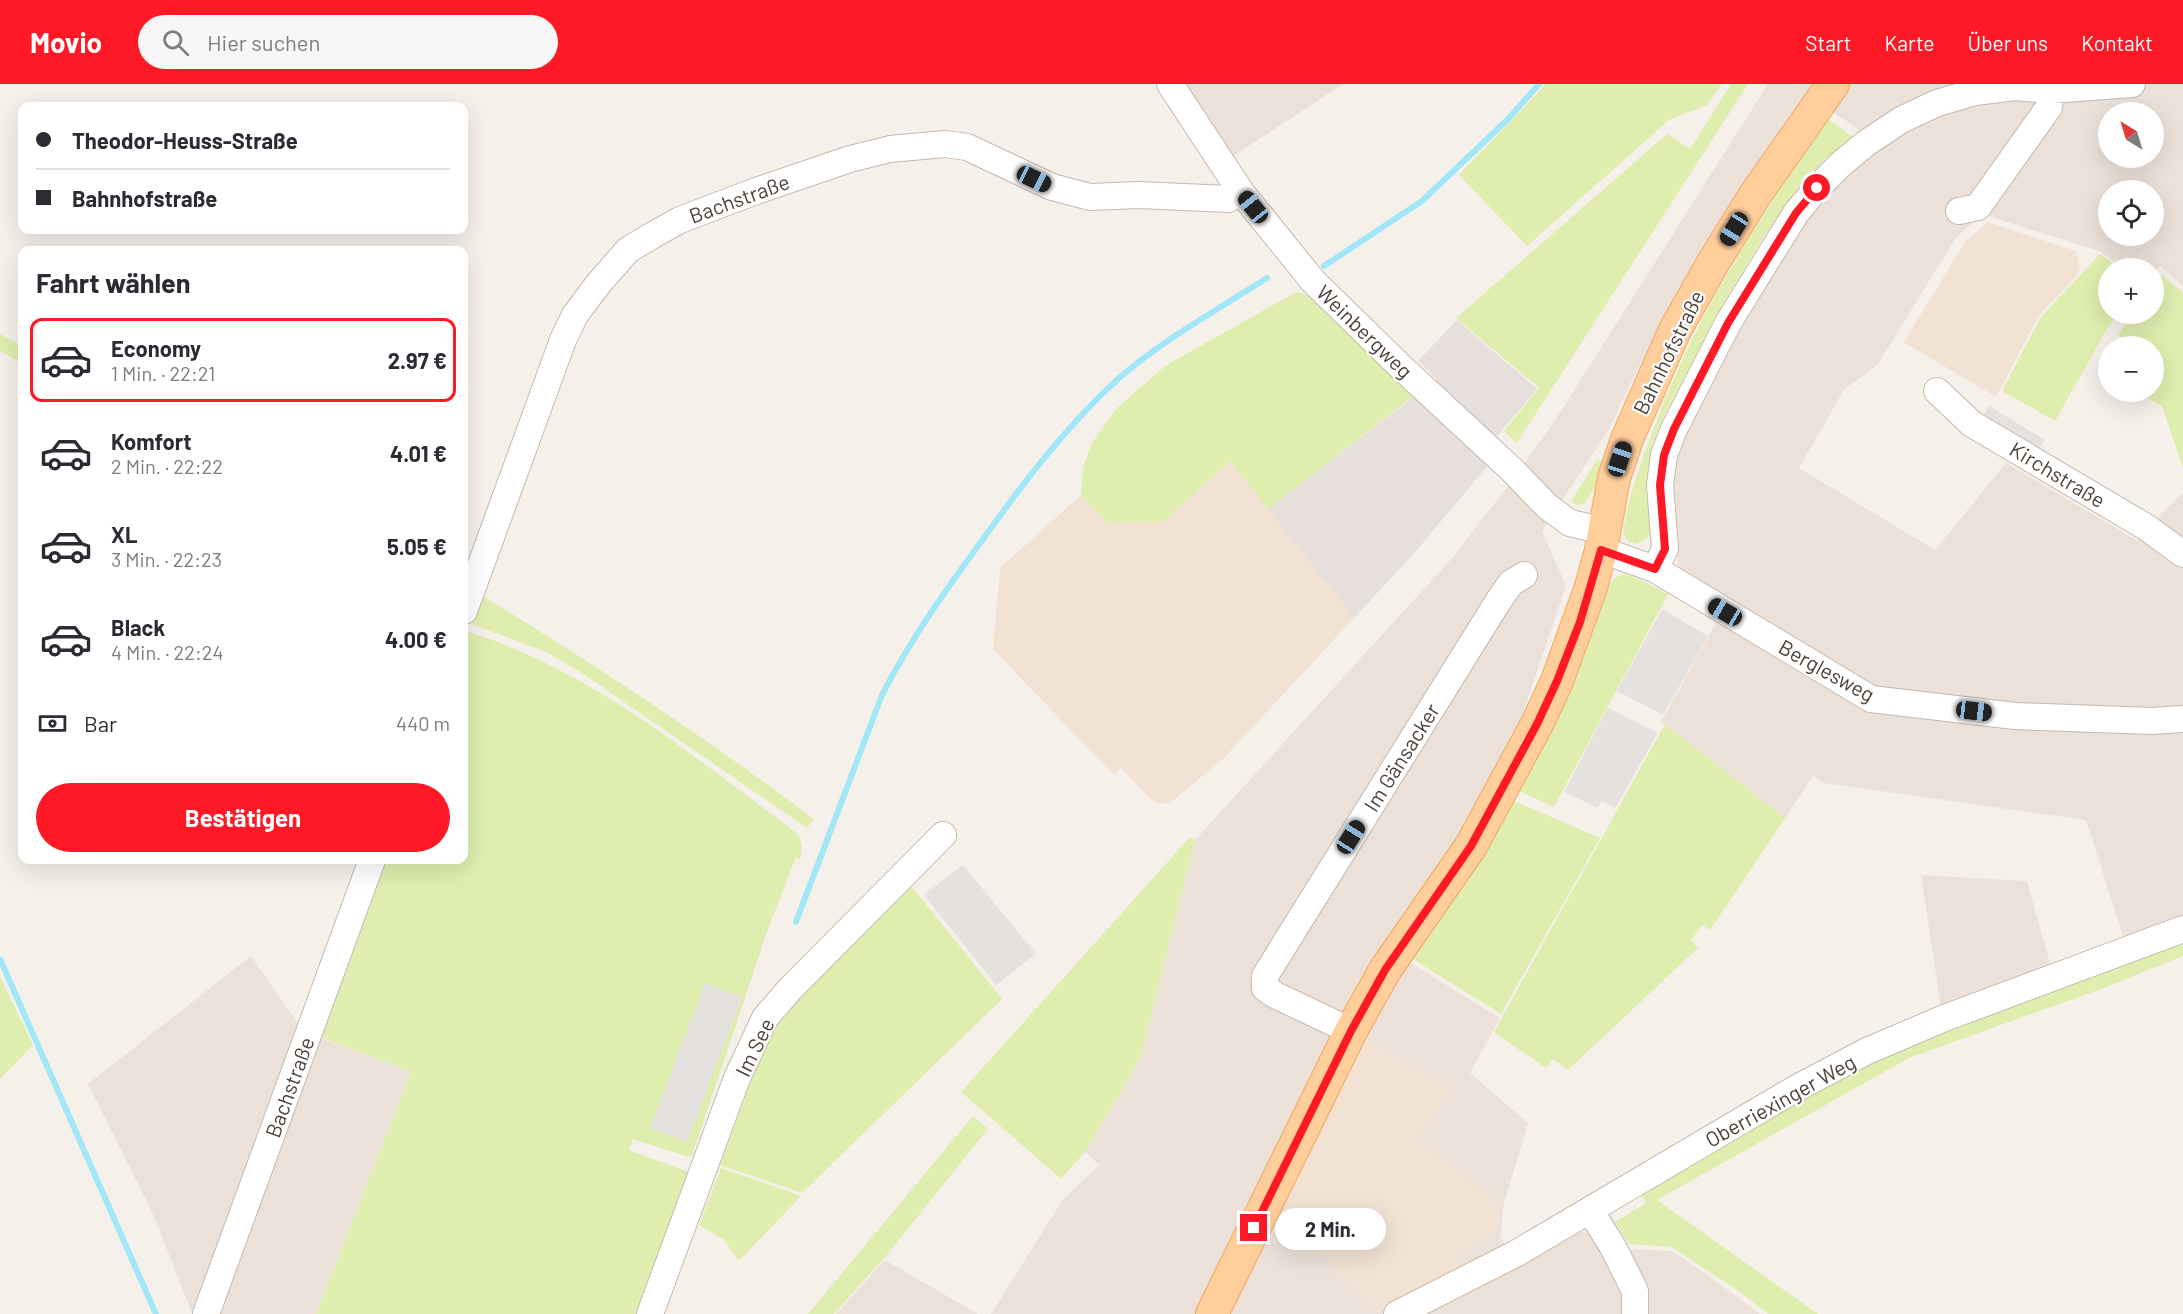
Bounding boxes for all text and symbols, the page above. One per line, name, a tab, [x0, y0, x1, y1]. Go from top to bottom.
search box	[138, 15, 558, 69]
text: Movio	[30, 25, 102, 59]
icon: search	[159, 26, 192, 59]
text: Hier suchen	[207, 29, 320, 55]
text: Start	[1805, 30, 1852, 55]
text: Karte	[1885, 30, 1935, 55]
text: Über uns	[1968, 30, 2048, 55]
text: Kontakt	[2081, 30, 2153, 55]
north arrow	[2098, 102, 2164, 168]
map controls	[2098, 102, 2164, 402]
text: Theodor-Heuss-Straße	[72, 127, 298, 153]
car	[1014, 163, 1054, 195]
street label: Bachstraße	[685, 168, 793, 228]
route start	[1803, 174, 1830, 201]
button: locate	[2098, 180, 2164, 246]
text: Bahnhofstraße	[72, 185, 217, 211]
car	[1235, 187, 1271, 227]
car	[1717, 209, 1751, 249]
button: +	[2098, 258, 2164, 324]
text: Fahrt wählen	[36, 266, 191, 298]
street label: Weinbergweg	[1312, 279, 1418, 383]
street label: Bahnhofstraße	[1627, 286, 1709, 418]
icon: car	[39, 333, 93, 387]
text: Economy	[111, 335, 201, 361]
button: −	[2098, 336, 2164, 402]
text: 2.97 €	[388, 347, 447, 373]
text: 1 Min. · 22:21	[111, 361, 215, 385]
icon: car	[39, 426, 93, 480]
text: Komfort	[111, 428, 192, 454]
street label: Kirchstraße	[2006, 436, 2110, 512]
car	[1606, 439, 1634, 479]
text: 4.01 €	[390, 440, 447, 466]
text: 2 Min. · 22:22	[111, 454, 223, 478]
icon: car	[39, 519, 93, 573]
text: XL	[111, 521, 137, 547]
text: 5.05 €	[387, 533, 447, 559]
text: 3 Min. · 22:23	[111, 547, 222, 571]
car	[1705, 595, 1745, 629]
icon: car	[39, 612, 93, 666]
text: Black	[111, 614, 165, 640]
text: 4.00 €	[385, 626, 447, 652]
street label: Berglesweg	[1775, 633, 1879, 707]
text: 4 Min. · 22:24	[111, 640, 224, 664]
street label: Im Gänsacker	[1358, 698, 1444, 816]
car	[1955, 700, 1993, 722]
icon: cash	[36, 707, 69, 740]
text: Bar	[84, 710, 117, 736]
text: 440 m	[396, 711, 450, 735]
button: Bestätigen	[36, 783, 450, 852]
car	[1334, 817, 1368, 857]
street label: Im See	[729, 1014, 779, 1080]
street label: Bachstraße	[259, 1033, 319, 1141]
street label: Oberriexinger Weg	[1701, 1048, 1859, 1152]
callout: 2 Min.	[1275, 1207, 1386, 1249]
route end	[1240, 1214, 1267, 1241]
text: 2 Min.	[1305, 1217, 1356, 1241]

